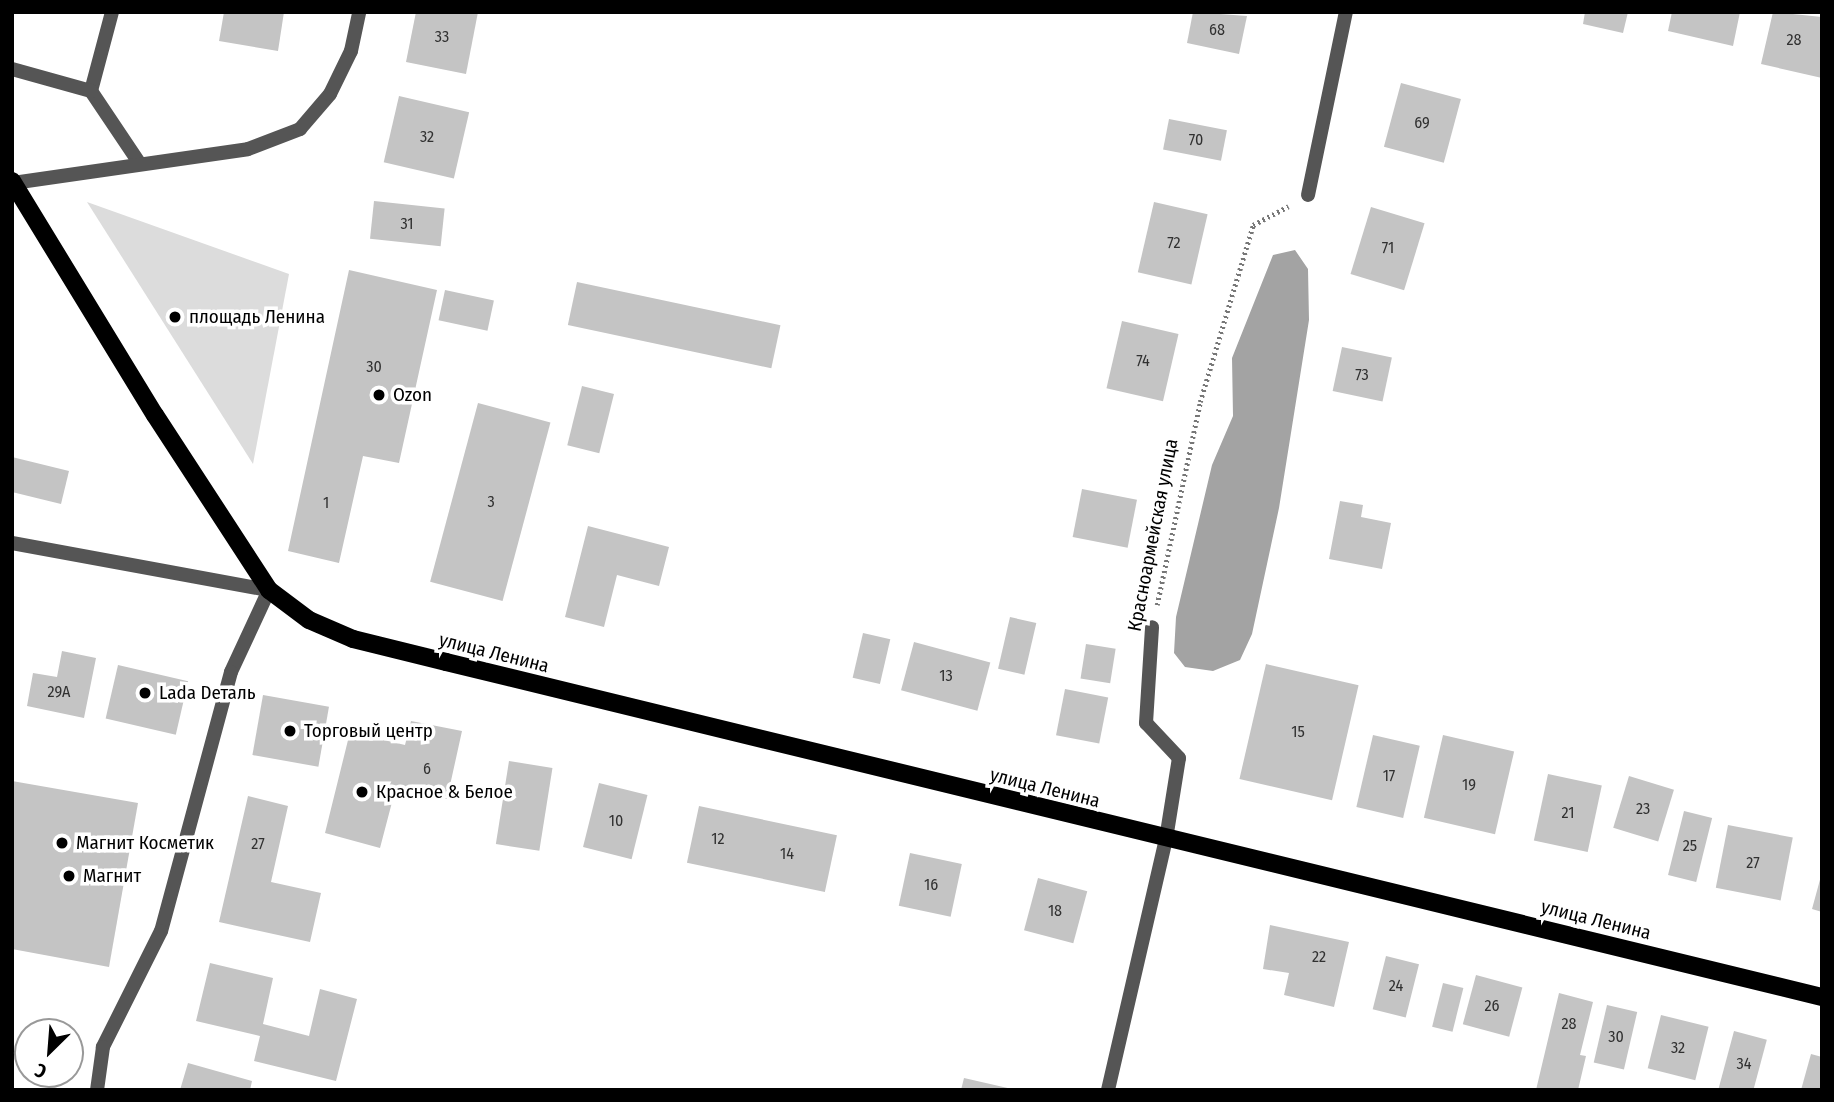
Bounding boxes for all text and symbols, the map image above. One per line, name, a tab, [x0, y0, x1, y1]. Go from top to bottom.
house number: 68	[1209, 20, 1225, 40]
house number: 33	[435, 27, 449, 47]
house number: 28	[1786, 30, 1802, 50]
house number: 69	[1414, 113, 1430, 133]
house number: 32	[420, 127, 434, 147]
house number: 70	[1189, 130, 1203, 150]
house number: 31	[400, 214, 414, 234]
house number: 72	[1167, 233, 1181, 253]
house number: 71	[1382, 238, 1394, 258]
place label: площадь Ленина	[189, 306, 325, 328]
marker: площадь Ленина	[167, 309, 183, 325]
house number: 74	[1136, 351, 1150, 371]
house number: 30	[366, 357, 382, 377]
house number: 73	[1355, 365, 1369, 385]
place label: Ozon	[393, 384, 432, 406]
marker: Ozon	[371, 387, 387, 403]
street label: Красноармейская улица	[1123, 437, 1183, 633]
house number: 3	[487, 492, 495, 512]
house number: 1	[323, 493, 329, 513]
street label: улица Ленина	[437, 628, 551, 678]
house number: 13	[939, 666, 953, 686]
house number: 29А	[48, 682, 70, 702]
place label: Lada Dеталь	[159, 682, 255, 704]
marker: Lada Dеталь	[137, 685, 153, 701]
place label: Торговый центр	[304, 720, 433, 742]
house number: 15	[1291, 722, 1305, 742]
marker: Торговый центр	[282, 723, 298, 739]
house number: 6	[423, 759, 431, 779]
street label: улица Ленина	[988, 763, 1102, 813]
house number: 17	[1383, 766, 1395, 786]
house number: 19	[1462, 775, 1476, 795]
place label: Красное & Белое	[376, 781, 513, 803]
marker: Красное & Белое	[354, 784, 370, 800]
house number: 23	[1636, 799, 1650, 819]
house number: 21	[1562, 803, 1574, 823]
house number: 10	[609, 811, 623, 831]
house number: 12	[711, 829, 725, 849]
place label: Магнит Косметик	[76, 832, 214, 854]
house number: 27	[251, 834, 265, 854]
marker: Магнит Косметик	[54, 835, 70, 851]
house number: 25	[1683, 836, 1697, 856]
house number: 14	[780, 844, 794, 864]
house number: 27	[1746, 853, 1760, 873]
place label: Магнит	[83, 865, 141, 887]
marker: Магнит	[61, 868, 77, 884]
house number: 16	[924, 875, 938, 895]
street label: улица Ленина	[1539, 895, 1653, 945]
house number: 18	[1048, 901, 1062, 921]
house number: 22	[1312, 947, 1326, 967]
house number: 24	[1389, 976, 1403, 996]
house number: 26	[1485, 996, 1499, 1016]
house number: 28	[1561, 1014, 1577, 1034]
north arrow	[14, 1018, 84, 1088]
house number: 30	[1608, 1027, 1624, 1047]
house number: 32	[1671, 1038, 1685, 1058]
house number: 34	[1737, 1054, 1751, 1074]
text: С	[31, 1058, 50, 1083]

